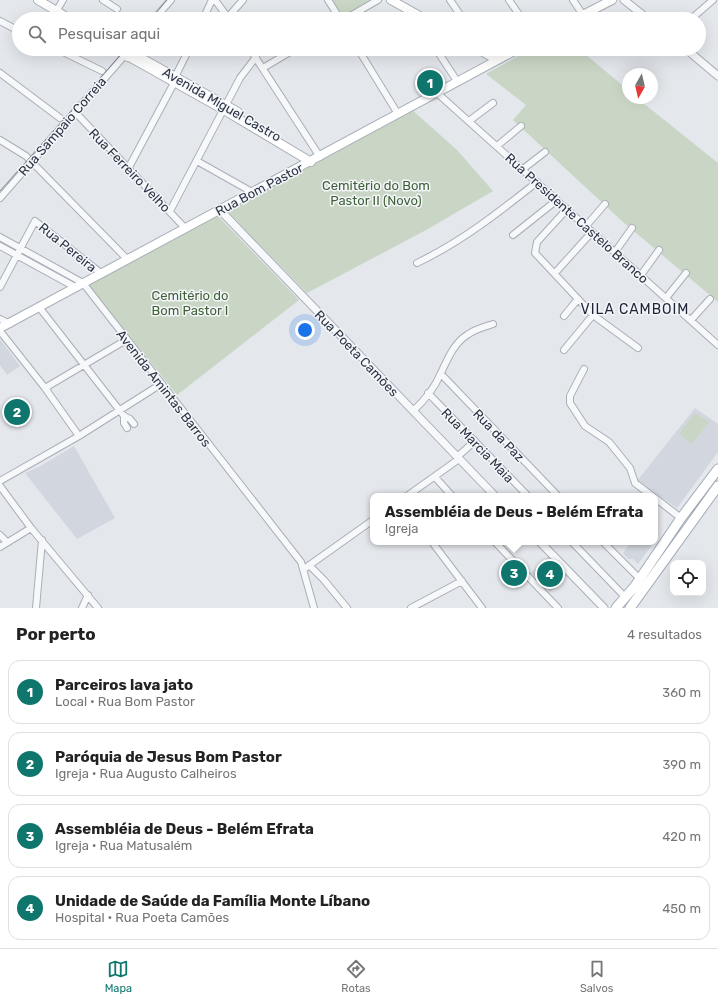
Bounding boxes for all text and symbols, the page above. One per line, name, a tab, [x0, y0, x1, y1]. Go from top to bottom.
search box	[12, 12, 706, 56]
icon: search	[26, 23, 48, 45]
text: Pesquisar aqui	[58, 25, 160, 43]
street label: Avenida Miguel Castro	[159, 64, 284, 145]
pin: 1	[417, 68, 443, 98]
north arrow	[622, 68, 658, 104]
street label: Rua Sampaio Correia	[15, 74, 109, 179]
street label: Rua Ferreiro Velho	[86, 125, 173, 215]
street label: Rua Presidente Castelo Branco	[502, 150, 651, 287]
street label: Rua Bom Pastor	[213, 160, 306, 219]
park label: Cemitério do Bom Pastor II (Novo)	[322, 178, 430, 208]
street label: Rua Pereira	[36, 220, 99, 275]
park label: Cemitério do Bom Pastor I	[152, 288, 228, 318]
district label: VILA CAMBOIM	[581, 301, 689, 318]
street label: Rua Poeta Camões	[312, 307, 402, 400]
your location	[295, 320, 315, 340]
street label: Avenida Amintas Barros	[113, 327, 214, 450]
pin: 2	[4, 397, 30, 427]
street label: Rua Marcia Maia	[438, 405, 517, 486]
street label: Rua da Paz	[470, 406, 528, 465]
popup	[370, 493, 658, 545]
text: Assembléia de Deus - Belém Efrata	[385, 503, 643, 521]
text: Igreja	[385, 521, 419, 536]
pin: 3	[501, 558, 527, 588]
pin: 4	[537, 559, 563, 589]
map controls	[670, 560, 706, 596]
button: locate	[670, 560, 706, 596]
text: Por perto	[16, 624, 96, 644]
text: 4 resultados	[627, 627, 702, 642]
text: Parceiros lava jato	[55, 676, 193, 694]
text: 1	[27, 685, 33, 700]
text: 360 m	[662, 685, 701, 700]
text: Local · Rua Bom Pastor	[55, 694, 195, 709]
text: Paróquia de Jesus Bom Pastor	[55, 748, 282, 766]
text: 2	[26, 757, 34, 772]
text: 390 m	[662, 757, 701, 772]
text: Igreja · Rua Augusto Calheiros	[55, 766, 237, 781]
text: Assembléia de Deus - Belém Efrata	[55, 820, 314, 838]
text: 3	[26, 829, 34, 844]
text: 420 m	[662, 829, 701, 844]
text: Igreja · Rua Matusalém	[55, 838, 192, 853]
text: Unidade de Saúde da Família Monte Líbano	[55, 892, 370, 910]
text: 4	[26, 901, 34, 916]
text: 450 m	[662, 901, 701, 916]
text: Hospital · Rua Poeta Camões	[55, 910, 229, 925]
tab: Mapa	[105, 958, 132, 995]
tab: Rotas	[341, 958, 371, 995]
tab: Salvos	[580, 958, 613, 995]

